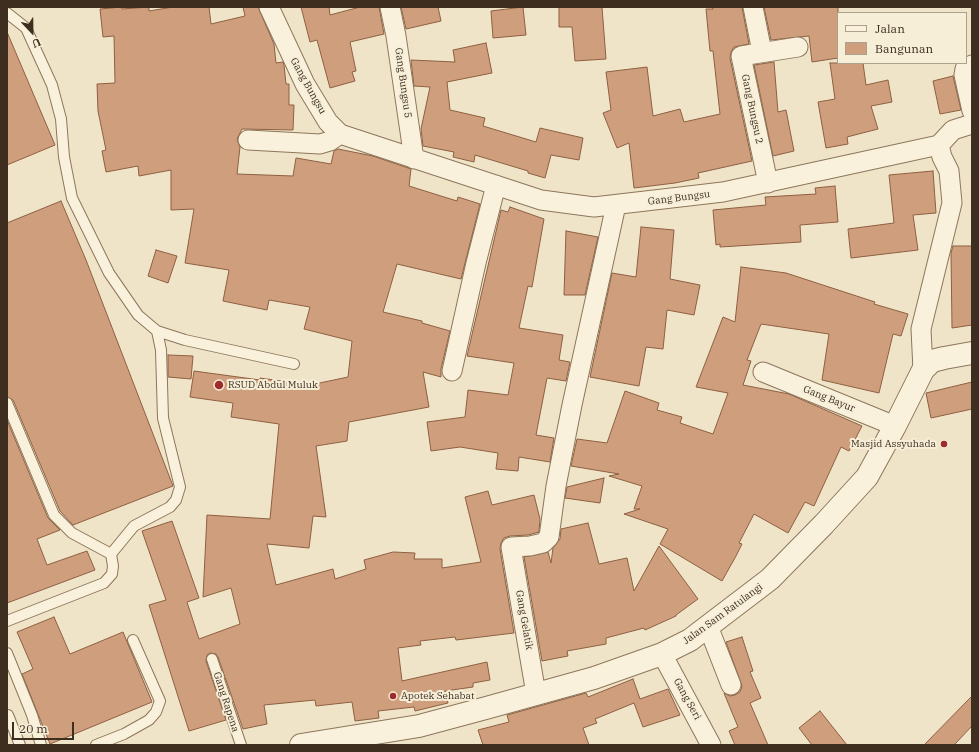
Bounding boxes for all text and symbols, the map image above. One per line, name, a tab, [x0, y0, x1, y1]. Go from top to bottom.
north arrow	[12, 12, 52, 52]
legend	[837, 12, 967, 64]
text: Jalan	[875, 21, 905, 36]
text: U	[30, 35, 43, 51]
text: Bangunan	[875, 41, 933, 56]
street label: Gang Bungsu 5	[392, 47, 414, 119]
street label: Gang Bungsu	[288, 56, 328, 116]
street label: Gang Bungsu 2	[739, 73, 765, 145]
street label: Gang Bungsu	[647, 188, 711, 208]
marker: RSUD Abdul Muluk	[213, 379, 225, 391]
place label: RSUD Abdul Muluk	[228, 379, 318, 391]
street label: Gang Bayur	[801, 383, 857, 415]
place label: Masjid Assyuhada	[851, 438, 936, 450]
marker: Masjid Assyuhada	[939, 439, 949, 449]
street label: Jalan Sam Ratulangi	[681, 581, 765, 647]
street label: Gang Gelatik	[513, 589, 535, 651]
street label: Gang Rapena	[211, 670, 241, 734]
street label: Gang Seri	[671, 676, 703, 722]
place label: Apotek Sehabat	[401, 690, 474, 702]
marker: Apotek Sehabat	[388, 691, 398, 701]
scale bar	[14, 714, 76, 740]
text: 20 m	[19, 721, 48, 736]

